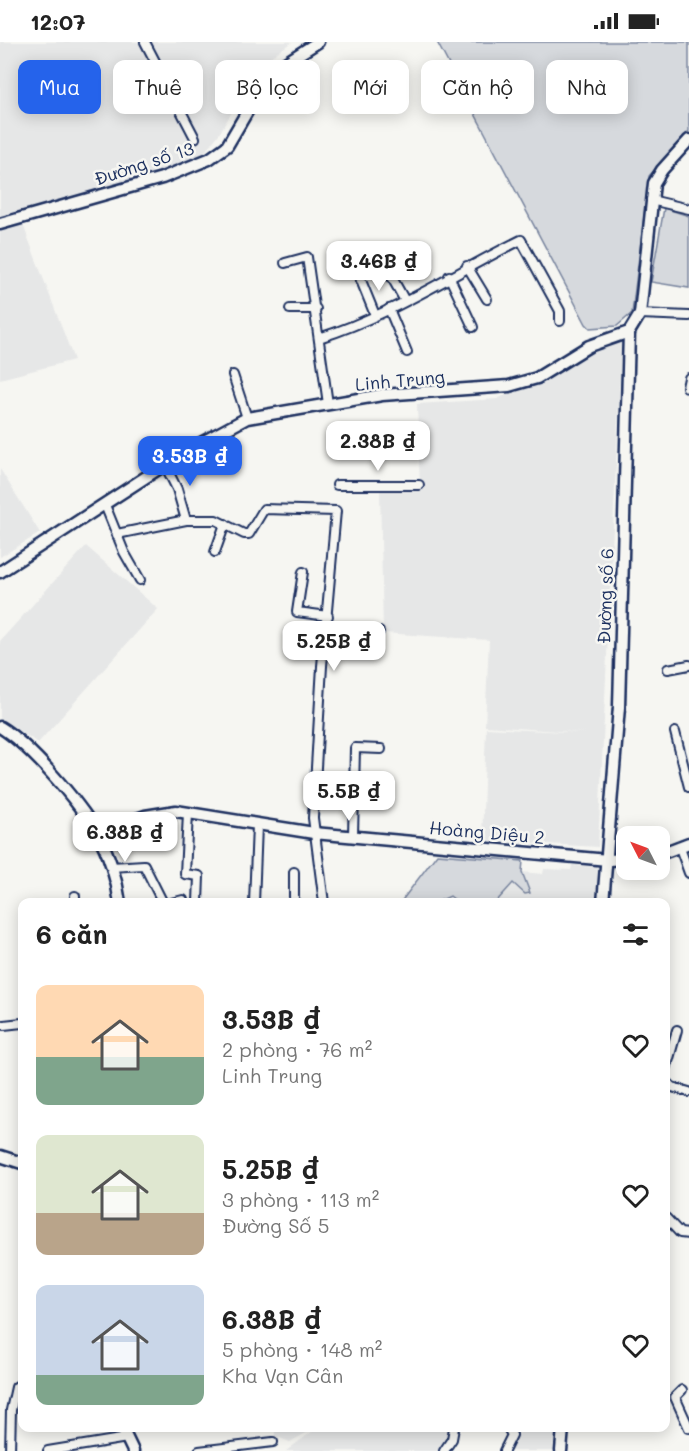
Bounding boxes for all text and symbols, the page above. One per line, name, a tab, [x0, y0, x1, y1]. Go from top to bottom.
text: 12:07	[30, 7, 85, 36]
chip: Mua	[18, 60, 101, 114]
chip: Thuê	[113, 60, 203, 114]
chip: Bộ lọc	[215, 60, 320, 114]
chip: Mới	[332, 60, 409, 114]
chip: Căn hộ	[421, 60, 534, 114]
chip: Nhà	[546, 60, 628, 114]
street label: Đường số 13	[91, 136, 197, 190]
pin: 3.46B ₫	[324, 241, 434, 292]
text: 3.46B ₫	[340, 247, 418, 273]
street label: Linh Trung	[354, 364, 446, 396]
pin: 2.38B ₫	[323, 421, 433, 472]
text: 2.38B ₫	[340, 427, 416, 453]
pin: 3.53B ₫	[135, 436, 245, 487]
text: 3.53B ₫	[152, 442, 228, 468]
street label: Đường số 6	[591, 548, 619, 644]
pin: 5.25B ₫	[279, 621, 389, 672]
text: 5.25B ₫	[297, 627, 371, 653]
pin: 5.5B ₫	[300, 771, 398, 822]
text: 5.5B ₫	[317, 777, 381, 803]
pin: 6.38B ₫	[70, 812, 180, 863]
street label: Hoàng Diệu 2	[428, 815, 546, 849]
text: 6.38B ₫	[87, 818, 163, 844]
north arrow	[616, 826, 670, 880]
map controls	[616, 826, 670, 880]
text: 6 căn	[36, 917, 108, 951]
icon: filters	[619, 918, 652, 951]
text: 3.53B ₫	[222, 1002, 321, 1036]
icon: home	[84, 1009, 156, 1081]
icon: heart	[619, 1029, 652, 1062]
text: 2 phòng · 76 m²	[222, 1036, 372, 1062]
text: Linh Trung	[222, 1062, 322, 1088]
text: 5.25B ₫	[222, 1152, 319, 1186]
icon: home	[84, 1159, 156, 1231]
icon: heart	[619, 1179, 652, 1212]
text: 3 phòng · 113 m²	[222, 1186, 379, 1212]
text: Đường Số 5	[222, 1212, 329, 1238]
text: 6.38B ₫	[222, 1302, 322, 1336]
icon: home	[84, 1309, 156, 1381]
icon: heart	[619, 1329, 652, 1362]
text: 5 phòng · 148 m²	[222, 1336, 382, 1362]
text: Kha Vạn Cân	[222, 1362, 343, 1388]

